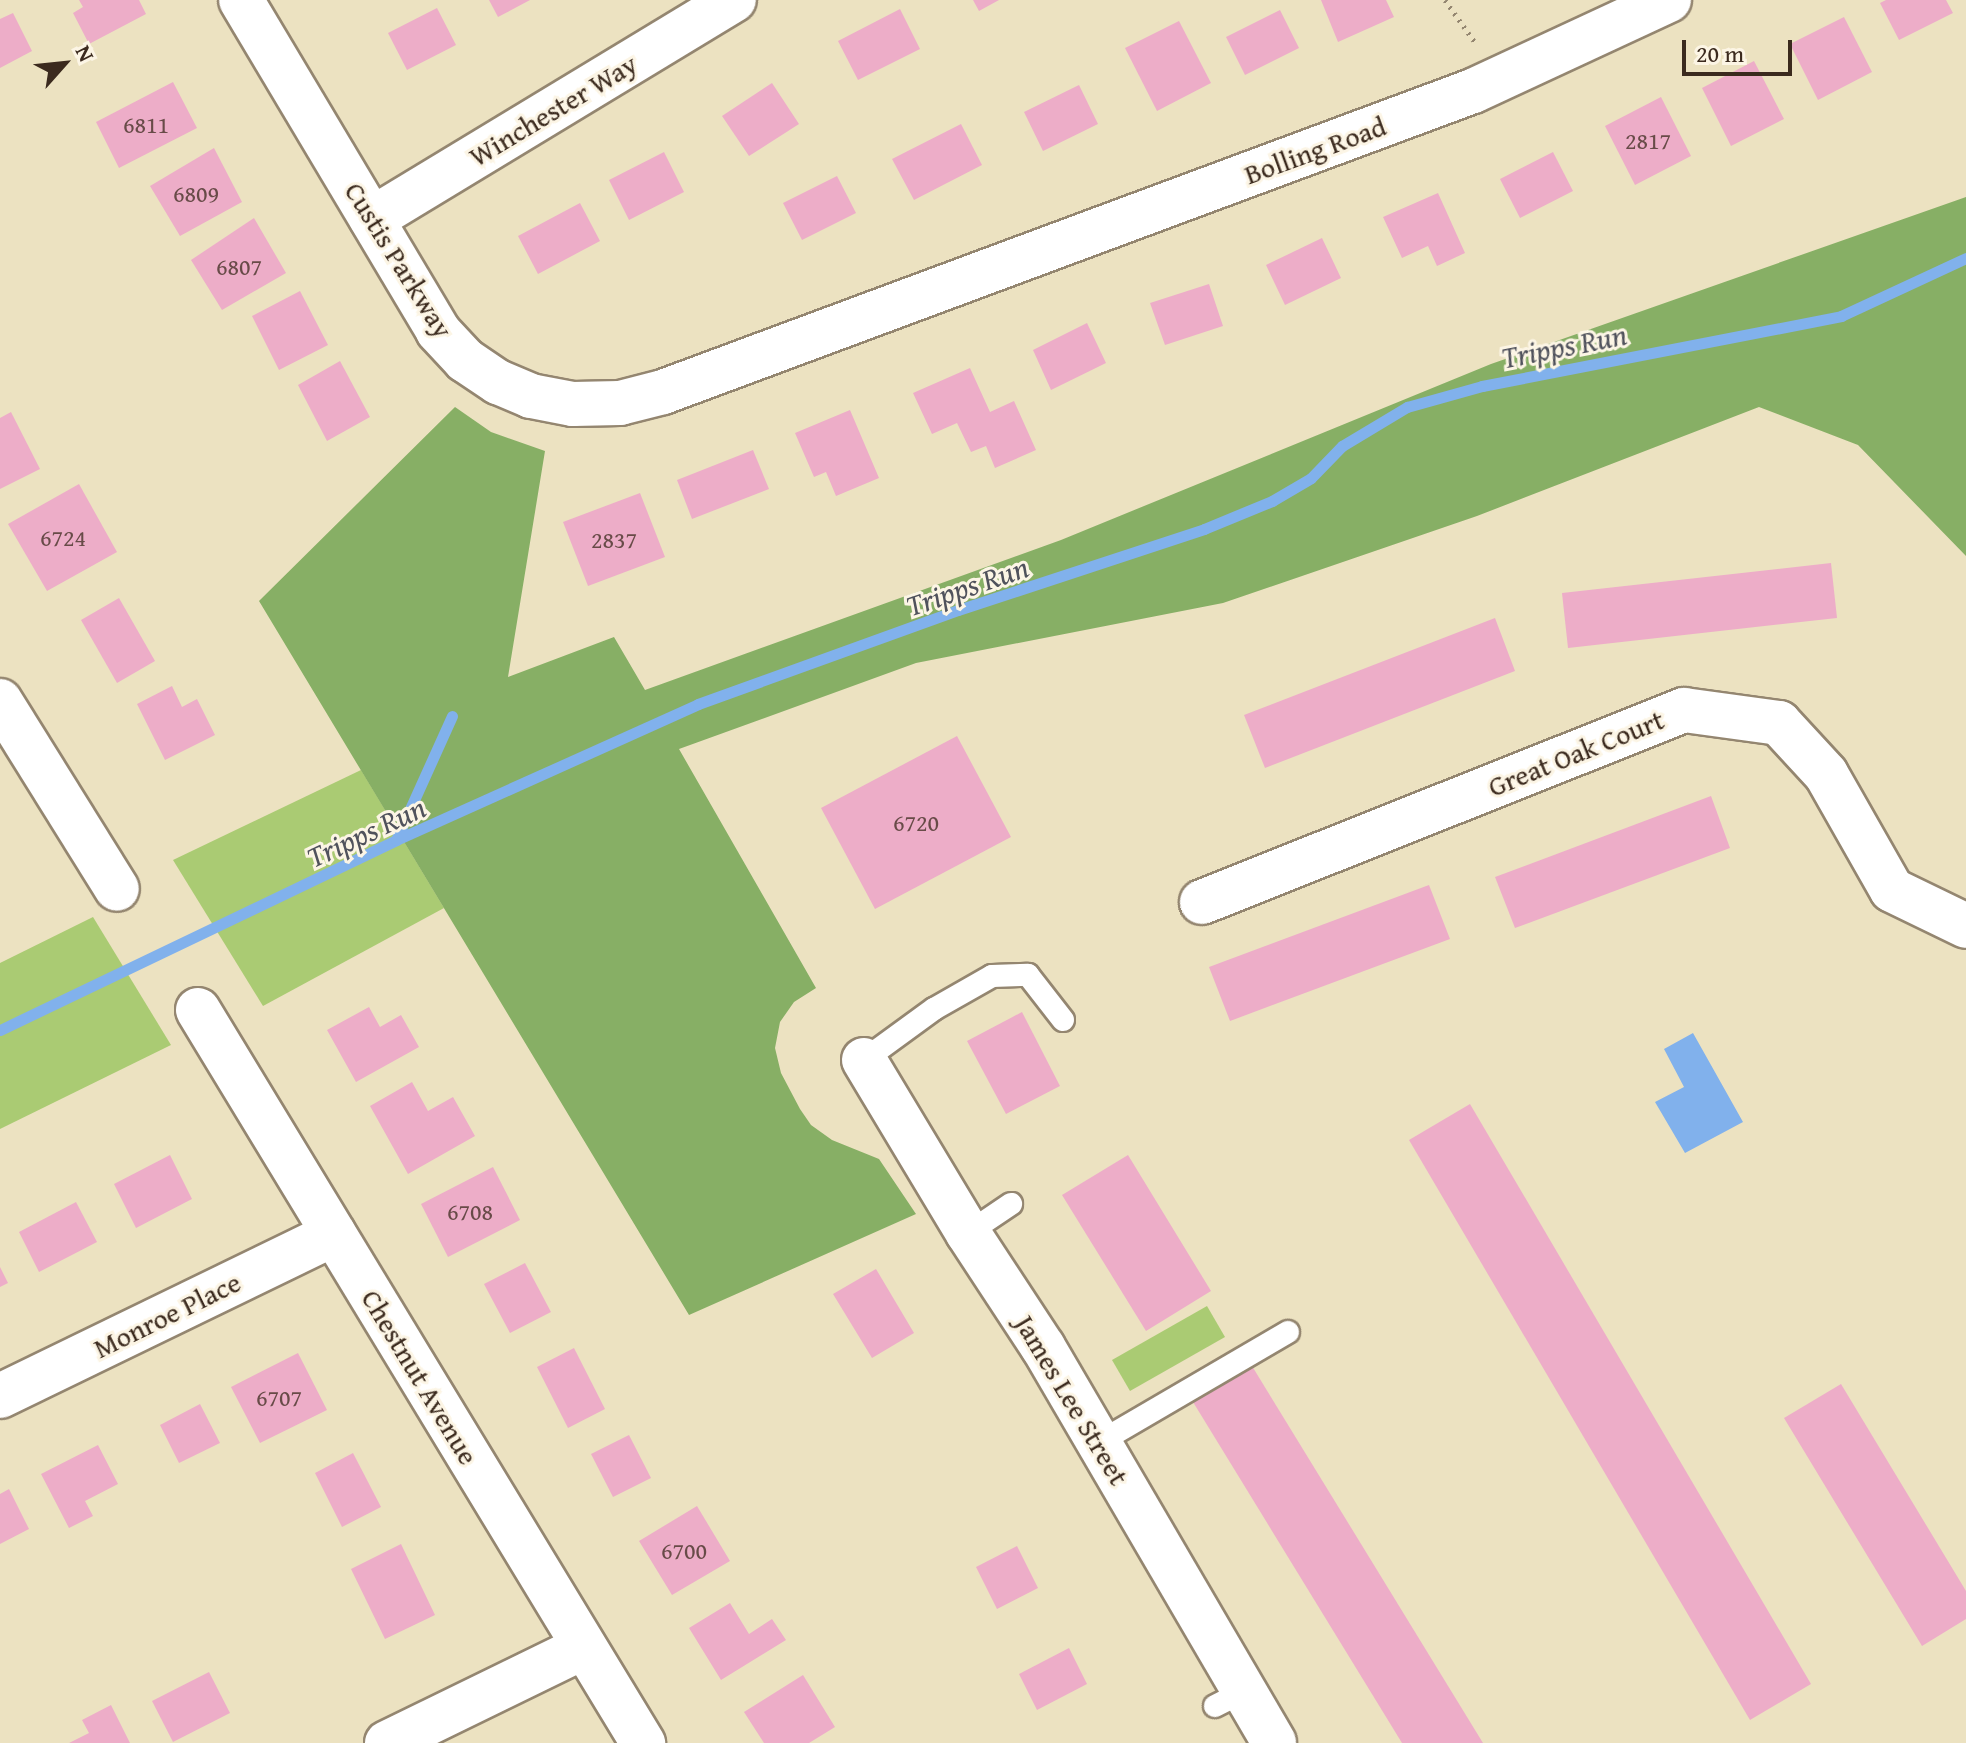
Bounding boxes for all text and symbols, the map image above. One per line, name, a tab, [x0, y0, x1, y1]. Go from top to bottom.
north arrow	[24, 24, 104, 104]
scale bar	[1686, 24, 1796, 74]
text: 20 m	[1696, 36, 1744, 71]
text: N	[68, 39, 103, 67]
street label: Winchester Way	[463, 47, 643, 173]
street label: Bolling Road	[1240, 109, 1390, 191]
house number: 6811	[123, 111, 169, 139]
house number: 2817	[1625, 127, 1671, 155]
street label: Custis Parkway	[338, 176, 460, 344]
house number: 6809	[173, 180, 219, 208]
house number: 6807	[216, 253, 262, 281]
water label: Tripps Run	[1498, 316, 1630, 376]
house number: 6724	[40, 524, 86, 552]
house number: 2837	[591, 526, 637, 554]
water label: Tripps Run	[901, 548, 1033, 624]
street label: Great Oak Court	[1483, 702, 1669, 804]
water label: Tripps Run	[301, 789, 431, 875]
house number: 6720	[893, 809, 939, 837]
house number: 6708	[447, 1198, 493, 1226]
street label: Monroe Place	[88, 1265, 246, 1365]
street label: Chestnut Avenue	[355, 1283, 485, 1471]
street label: James Lee Street	[1008, 1309, 1136, 1491]
house number: 6707	[256, 1384, 302, 1412]
house number: 6700	[661, 1537, 707, 1565]

